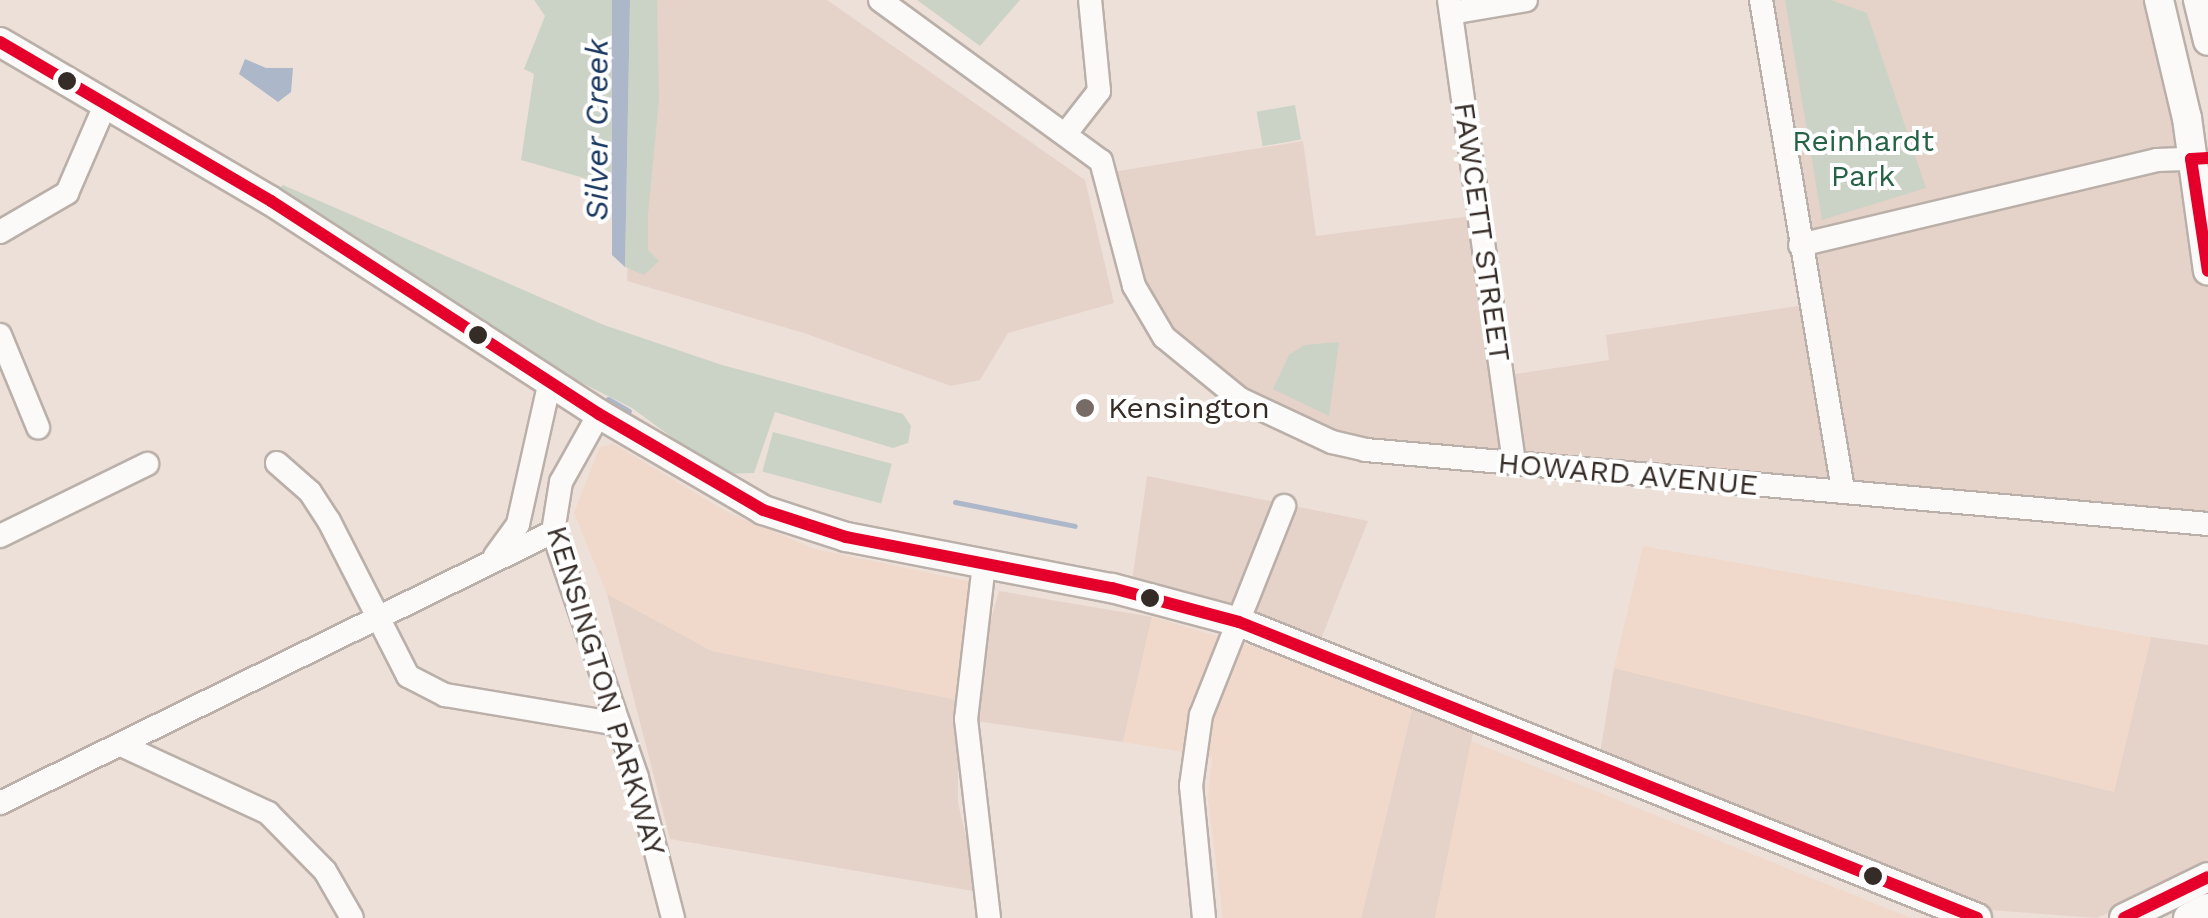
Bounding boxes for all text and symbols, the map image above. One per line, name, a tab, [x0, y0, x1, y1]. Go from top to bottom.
water label: Silver Creek	[578, 39, 616, 221]
unlabelled marker	[57, 71, 77, 91]
street label: FAWCETT STREET	[1446, 100, 1518, 364]
park label: Reinhardt Park	[1792, 123, 1934, 194]
unlabelled marker	[468, 325, 488, 345]
place label: Kensington	[1108, 390, 1270, 426]
marker: Kensington	[1072, 395, 1098, 421]
street label: HOWARD AVENUE	[1496, 445, 1760, 503]
street label: KENSINGTON PARKWAY	[539, 521, 673, 861]
unlabelled marker	[1140, 588, 1160, 608]
unlabelled marker	[1863, 866, 1883, 886]

